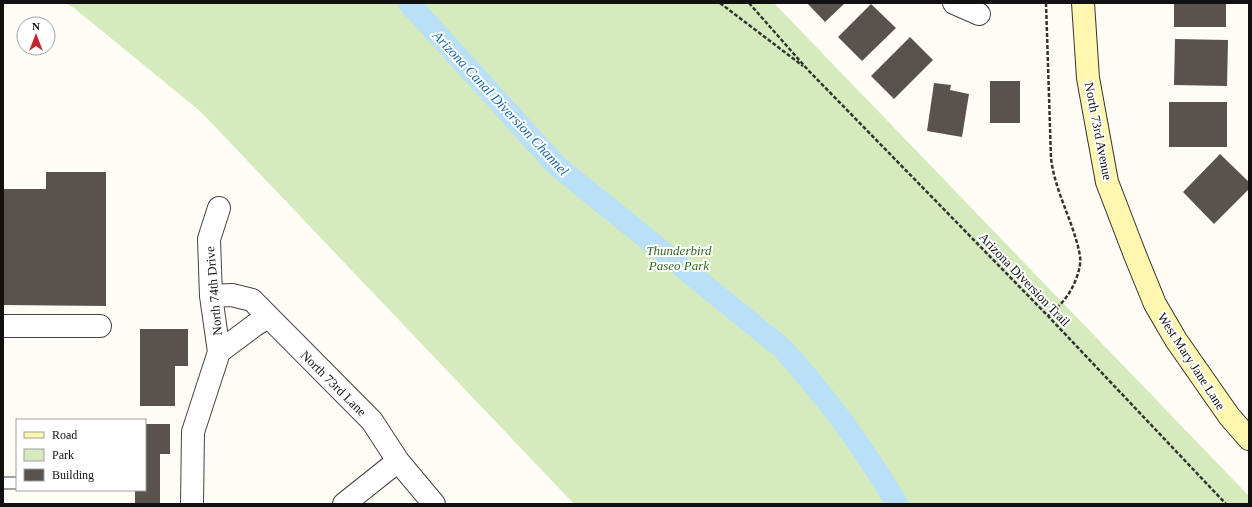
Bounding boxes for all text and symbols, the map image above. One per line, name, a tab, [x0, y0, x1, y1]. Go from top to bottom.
north arrow	[16, 16, 56, 56]
text: N	[32, 20, 40, 32]
water label: Arizona Canal Diversion Channel	[429, 27, 572, 179]
street label: North 73rd Avenue	[1082, 81, 1115, 182]
street label: Arizona Diversion Trail	[976, 229, 1073, 330]
park label: Thunderbird Paseo Park	[646, 243, 712, 273]
street label: North 74th Drive	[202, 245, 225, 336]
street label: West Mary Jane Lane	[1155, 310, 1229, 413]
street label: North 73rd Lane	[298, 347, 370, 419]
legend	[16, 419, 146, 491]
text: Road	[52, 428, 77, 442]
text: Park	[52, 448, 74, 462]
text: Building	[52, 468, 94, 482]

